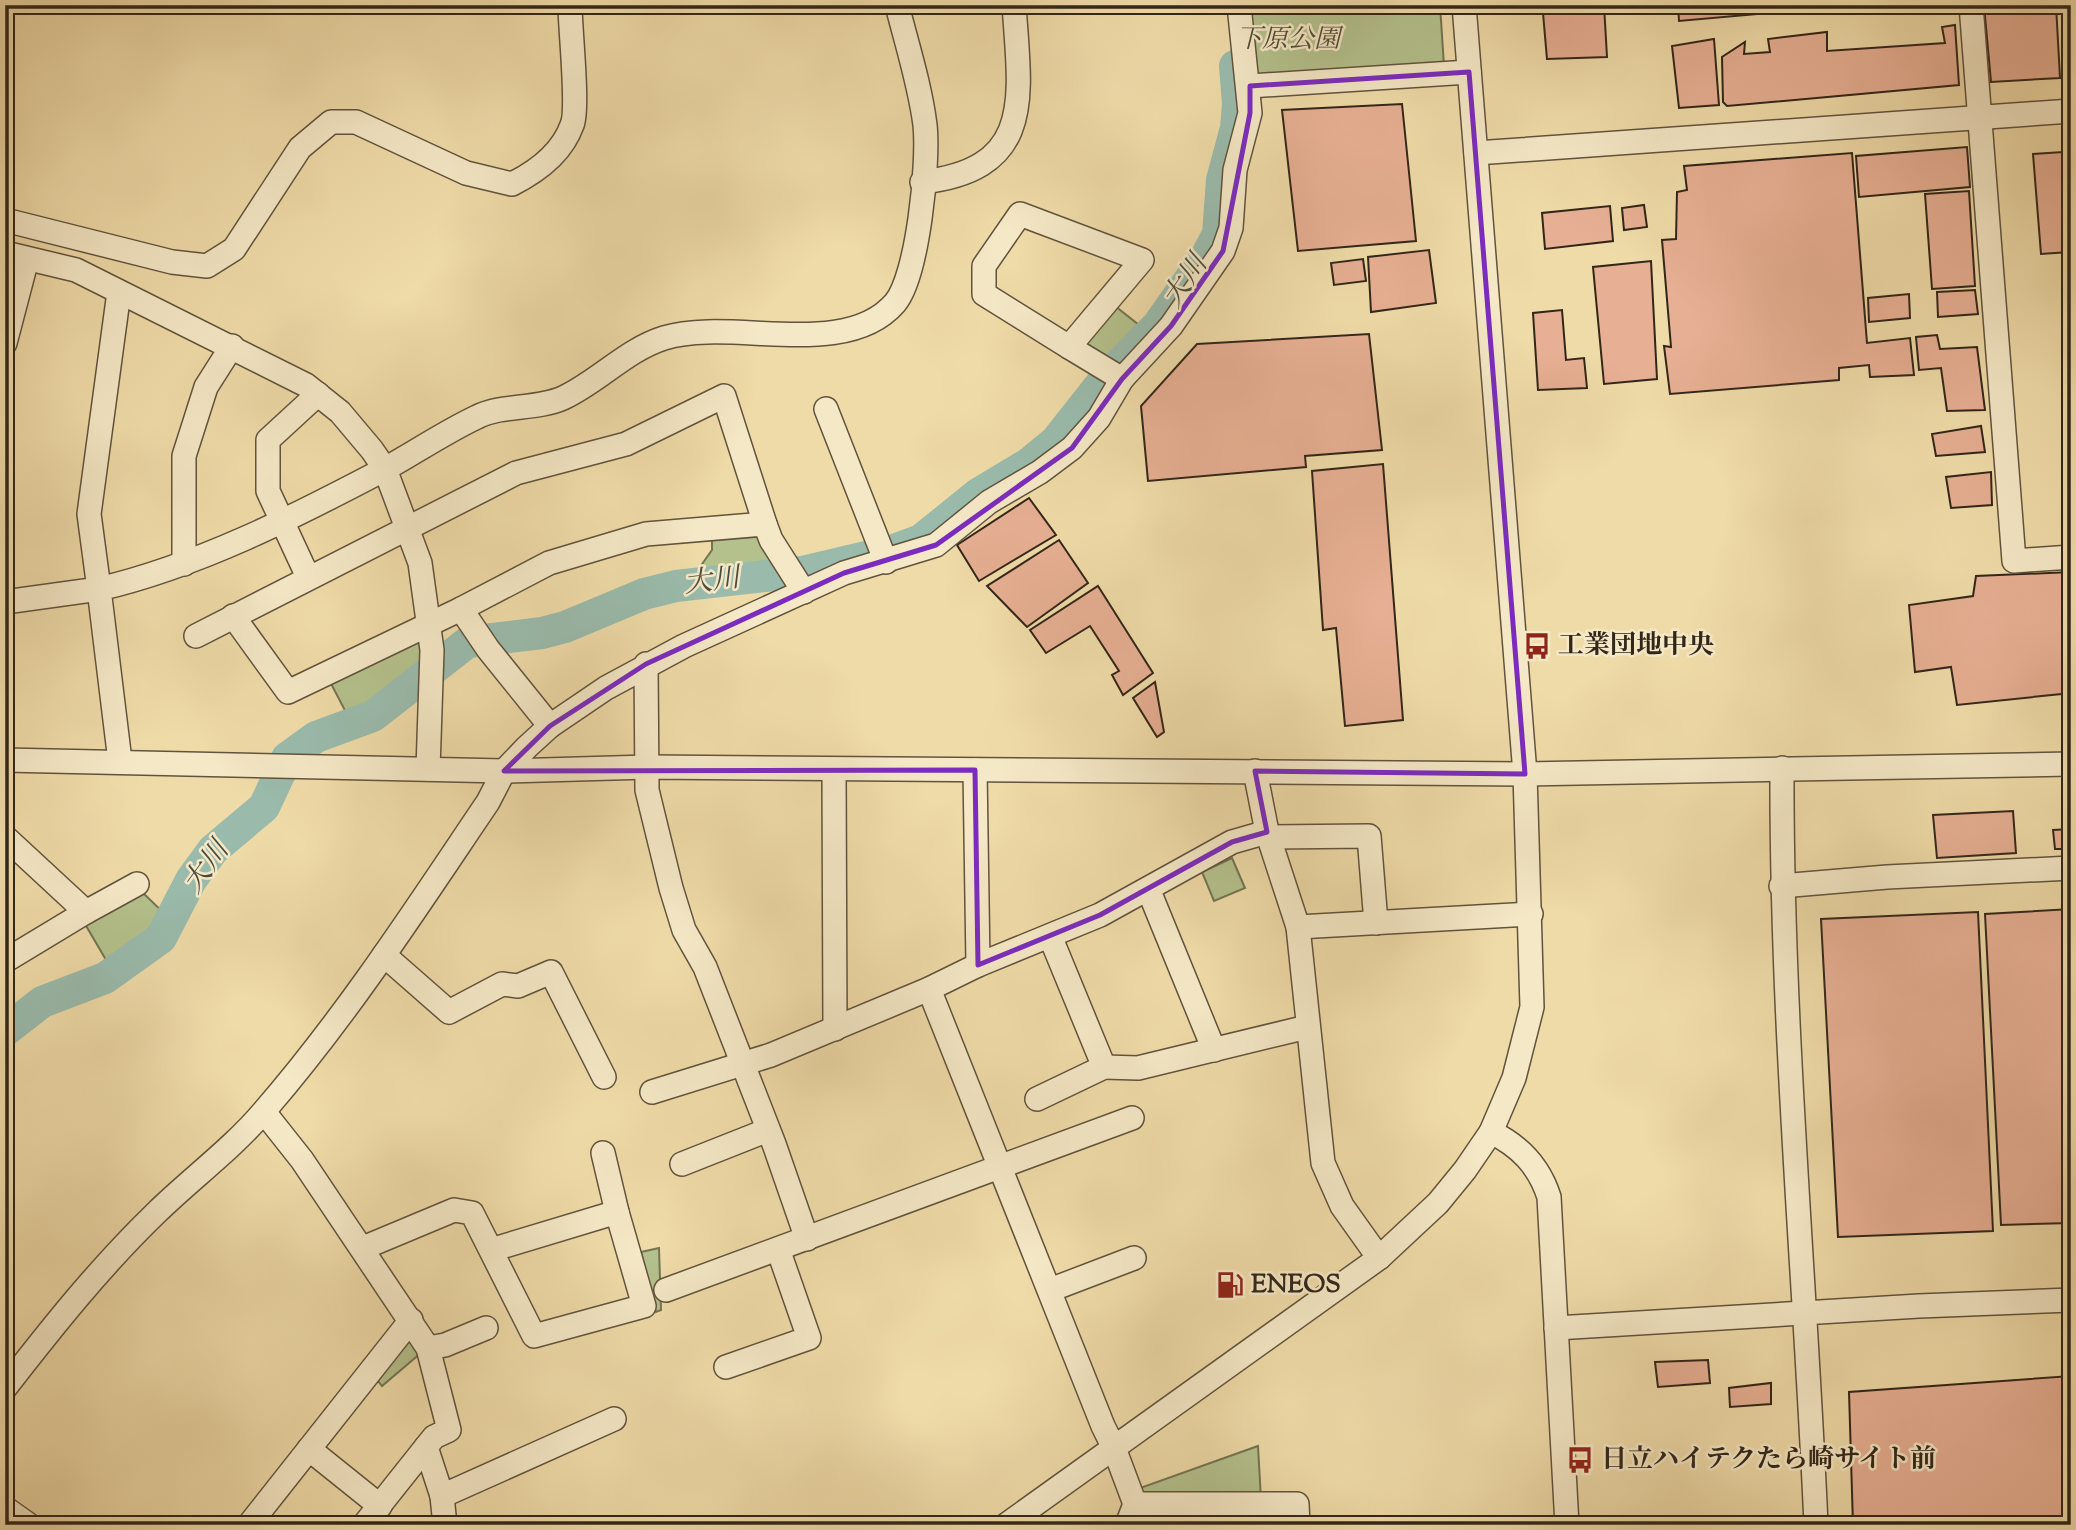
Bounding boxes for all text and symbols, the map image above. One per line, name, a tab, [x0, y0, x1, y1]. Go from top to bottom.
park label: 下原公園	[1236, 22, 1344, 59]
water label: 大川	[1154, 245, 1220, 316]
water label: 大川	[682, 558, 745, 605]
place label: 工業団地中央	[1558, 628, 1714, 665]
bus stop icon: 工業団地中央	[1522, 631, 1552, 661]
water label: 大川	[174, 831, 241, 902]
place label: ENEOS	[1251, 1267, 1341, 1304]
fuel station icon: ENEOS	[1215, 1270, 1245, 1300]
place label: 日立ハイテクたら崎サイト前	[1601, 1442, 1936, 1479]
bus stop icon: 日立ハイテクたら崎サイト前	[1565, 1445, 1595, 1475]

